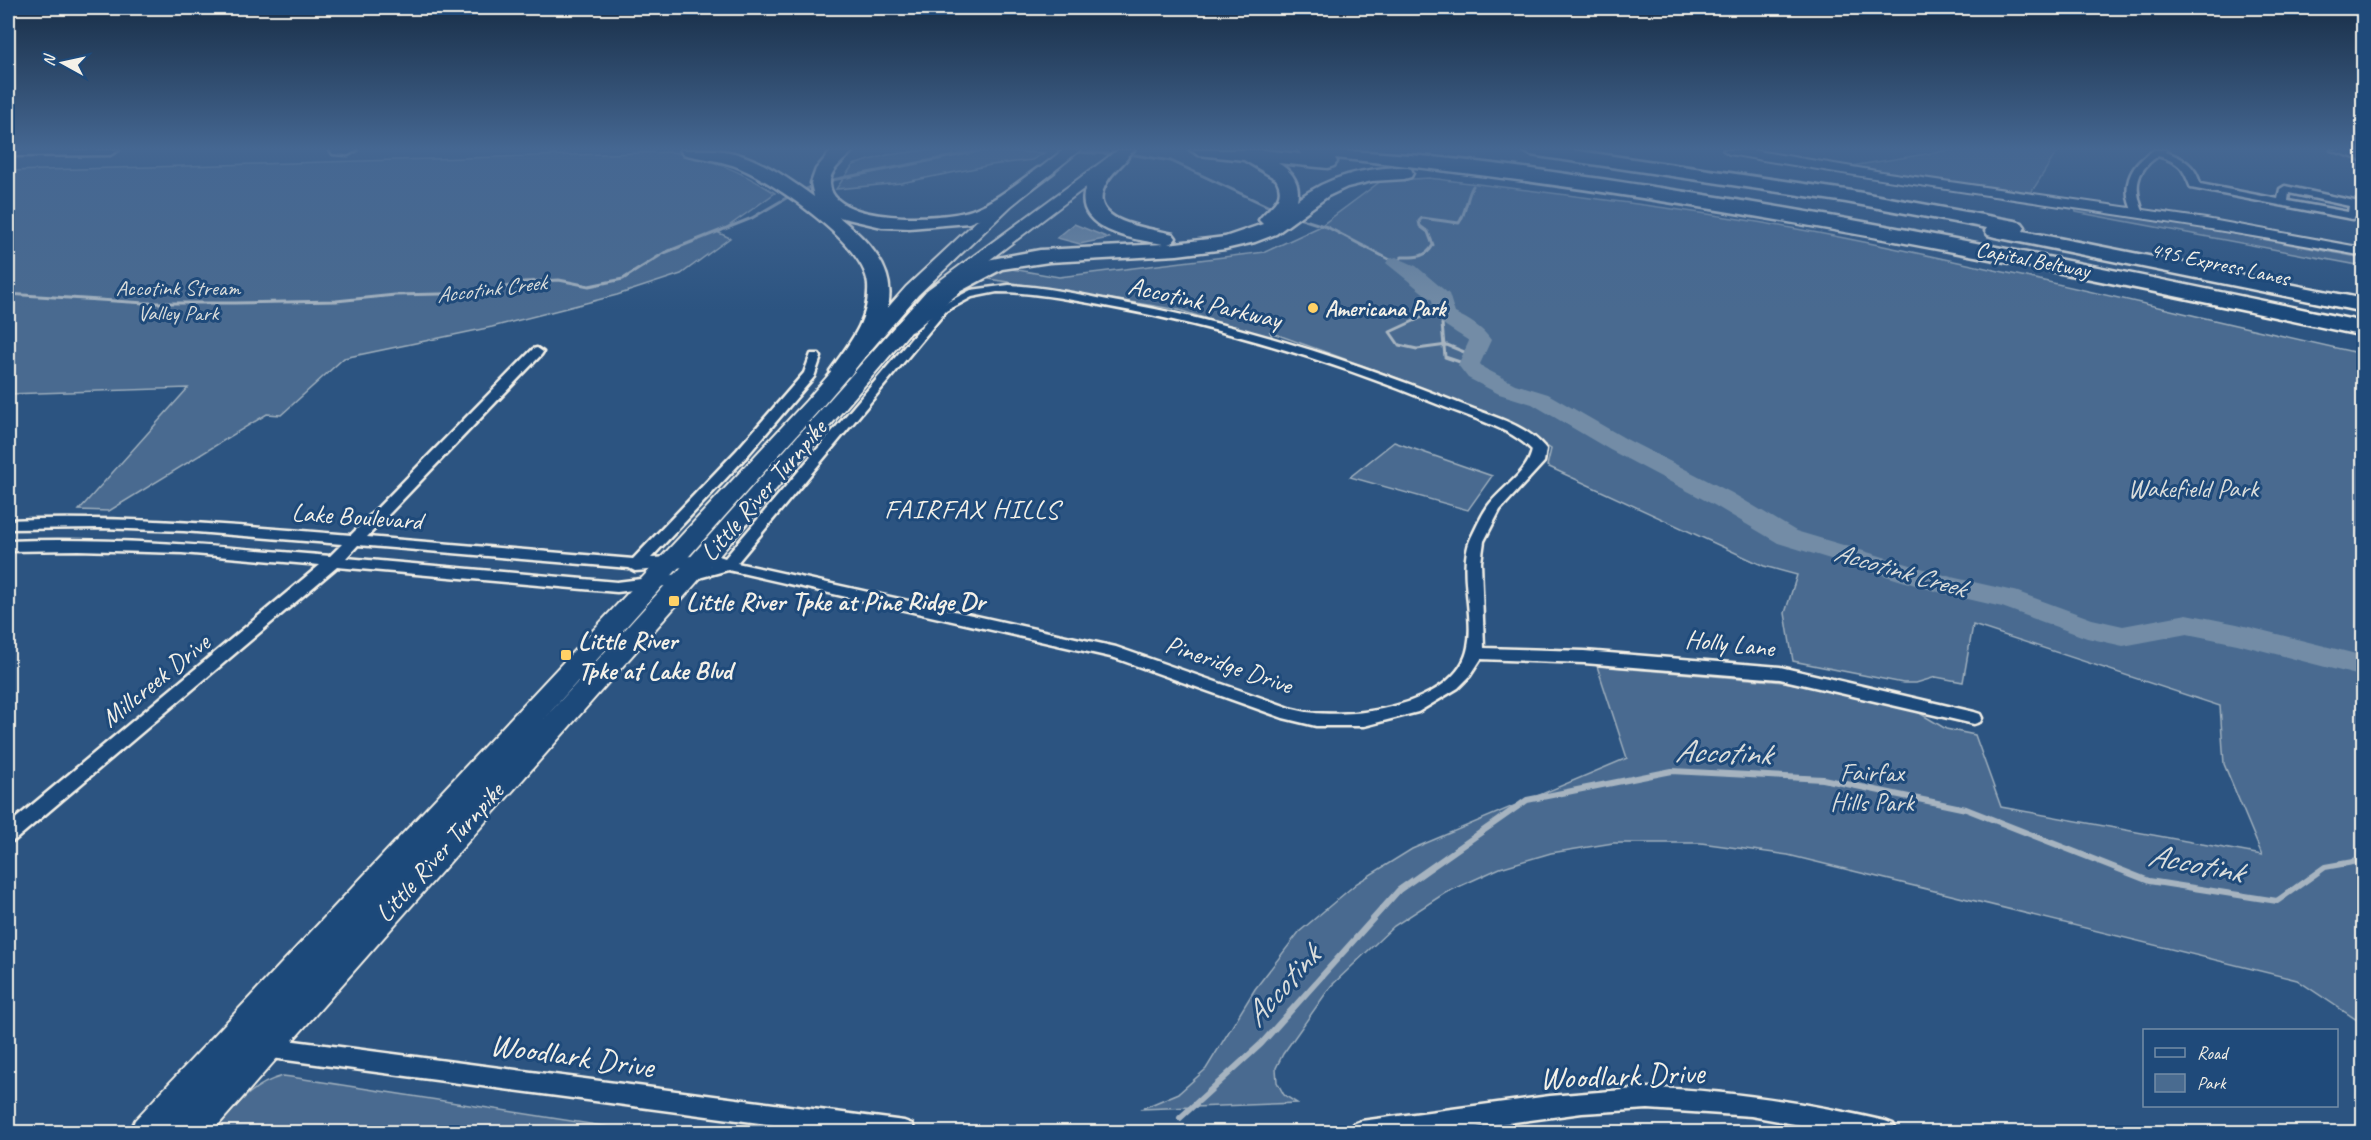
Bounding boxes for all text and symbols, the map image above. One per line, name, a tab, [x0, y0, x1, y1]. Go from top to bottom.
north arrow	[33, 33, 93, 93]
text: N	[39, 52, 60, 67]
street label: Capital Beltway	[1974, 235, 2095, 285]
street label: 495 Express Lanes	[2148, 236, 2294, 293]
water label: Accotink Creek	[435, 268, 551, 310]
street label: Accotink Parkway	[1125, 269, 1287, 337]
park label: Accotink Stream Valley Park	[116, 274, 242, 327]
place label: Americana Park	[1325, 295, 1447, 323]
marker: Americana Park	[1306, 301, 1320, 315]
street label: Little River Turnpike	[693, 411, 836, 568]
park label: Wakefield Park	[2128, 472, 2260, 505]
district label: FAIRFAX HILLS	[884, 492, 1063, 526]
street label: Lake Boulevard	[291, 495, 427, 538]
water label: Accotink Creek	[1831, 535, 1974, 606]
place label: Little River Tpke at Pine Ridge Dr	[686, 585, 988, 618]
marker: Little River Tpke at Pine Ridge Dr	[667, 594, 681, 608]
street label: Holly Lane	[1684, 622, 1778, 665]
place label: Little River Tpke at Lake Blvd	[578, 624, 737, 687]
street label: Millcreek Drive	[94, 625, 218, 734]
street label: Pineridge Drive	[1161, 627, 1298, 702]
marker: Little River Tpke at Lake Blvd	[559, 648, 573, 662]
water label: Accotink	[1675, 729, 1776, 775]
park label: Fairfax Hills Park	[1830, 756, 1915, 819]
street label: Little River Turnpike	[368, 774, 513, 929]
water label: Accotink	[2145, 833, 2252, 894]
water label: Accotink	[1234, 932, 1333, 1035]
street label: Woodlark Drive	[488, 1024, 659, 1088]
legend	[2143, 1029, 2338, 1107]
text: Road	[2197, 1042, 2230, 1064]
street label: Woodlark Drive	[1539, 1052, 1708, 1099]
text: Park	[2197, 1072, 2227, 1094]

